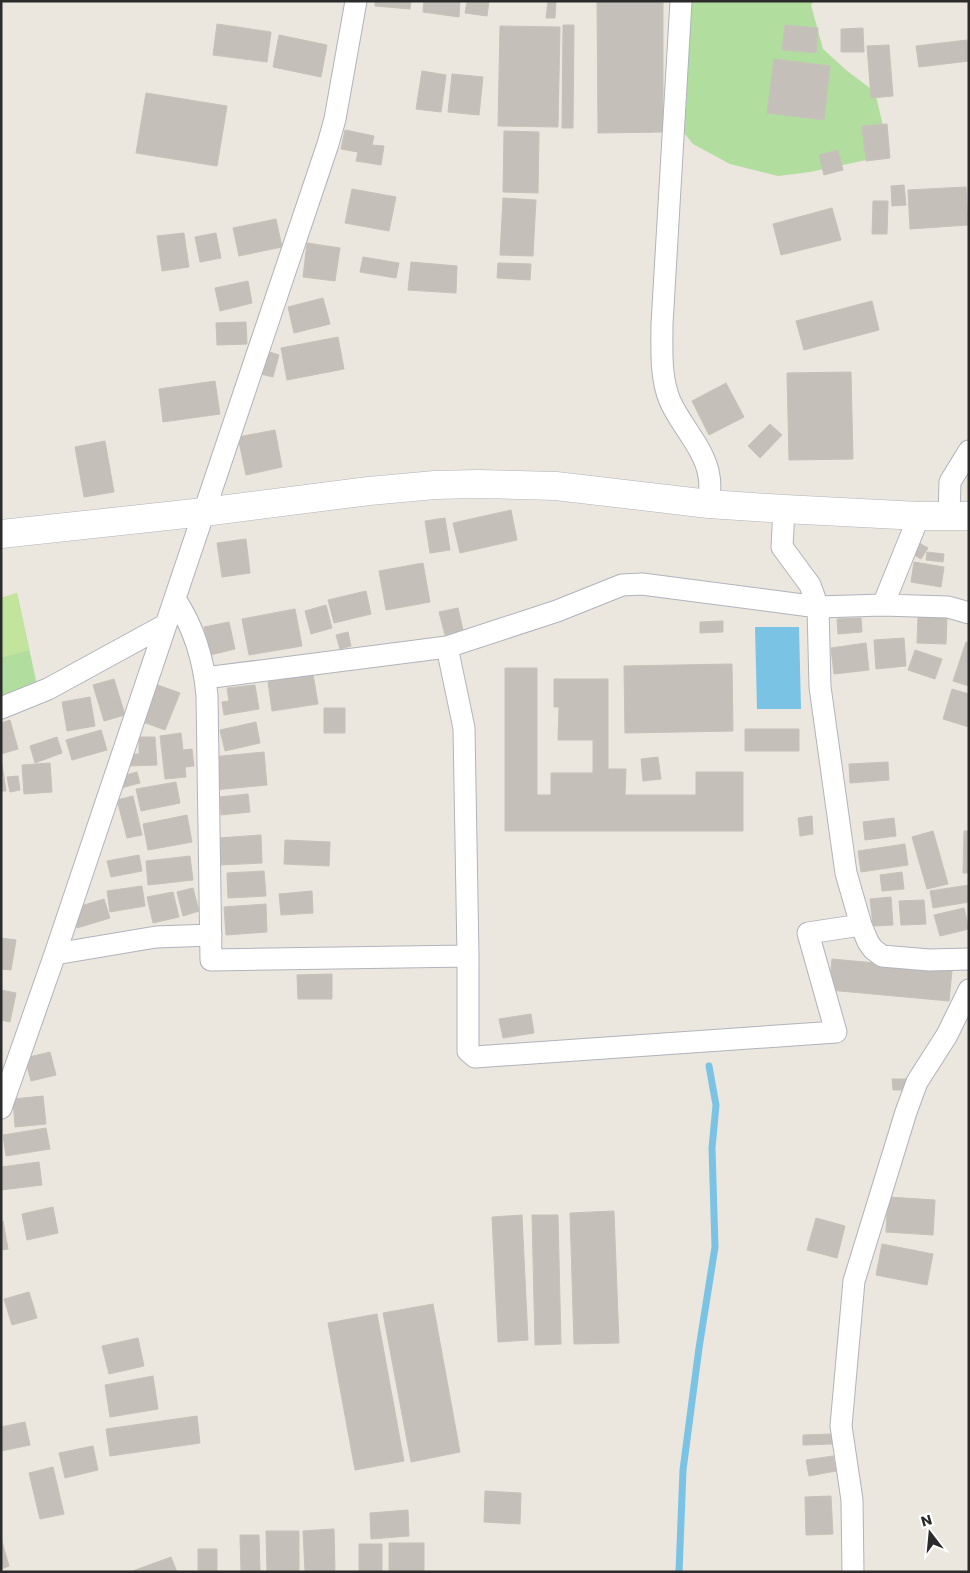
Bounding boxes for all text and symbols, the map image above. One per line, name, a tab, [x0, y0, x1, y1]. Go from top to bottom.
north arrow	[905, 1508, 955, 1558]
text: N	[919, 1509, 934, 1532]

